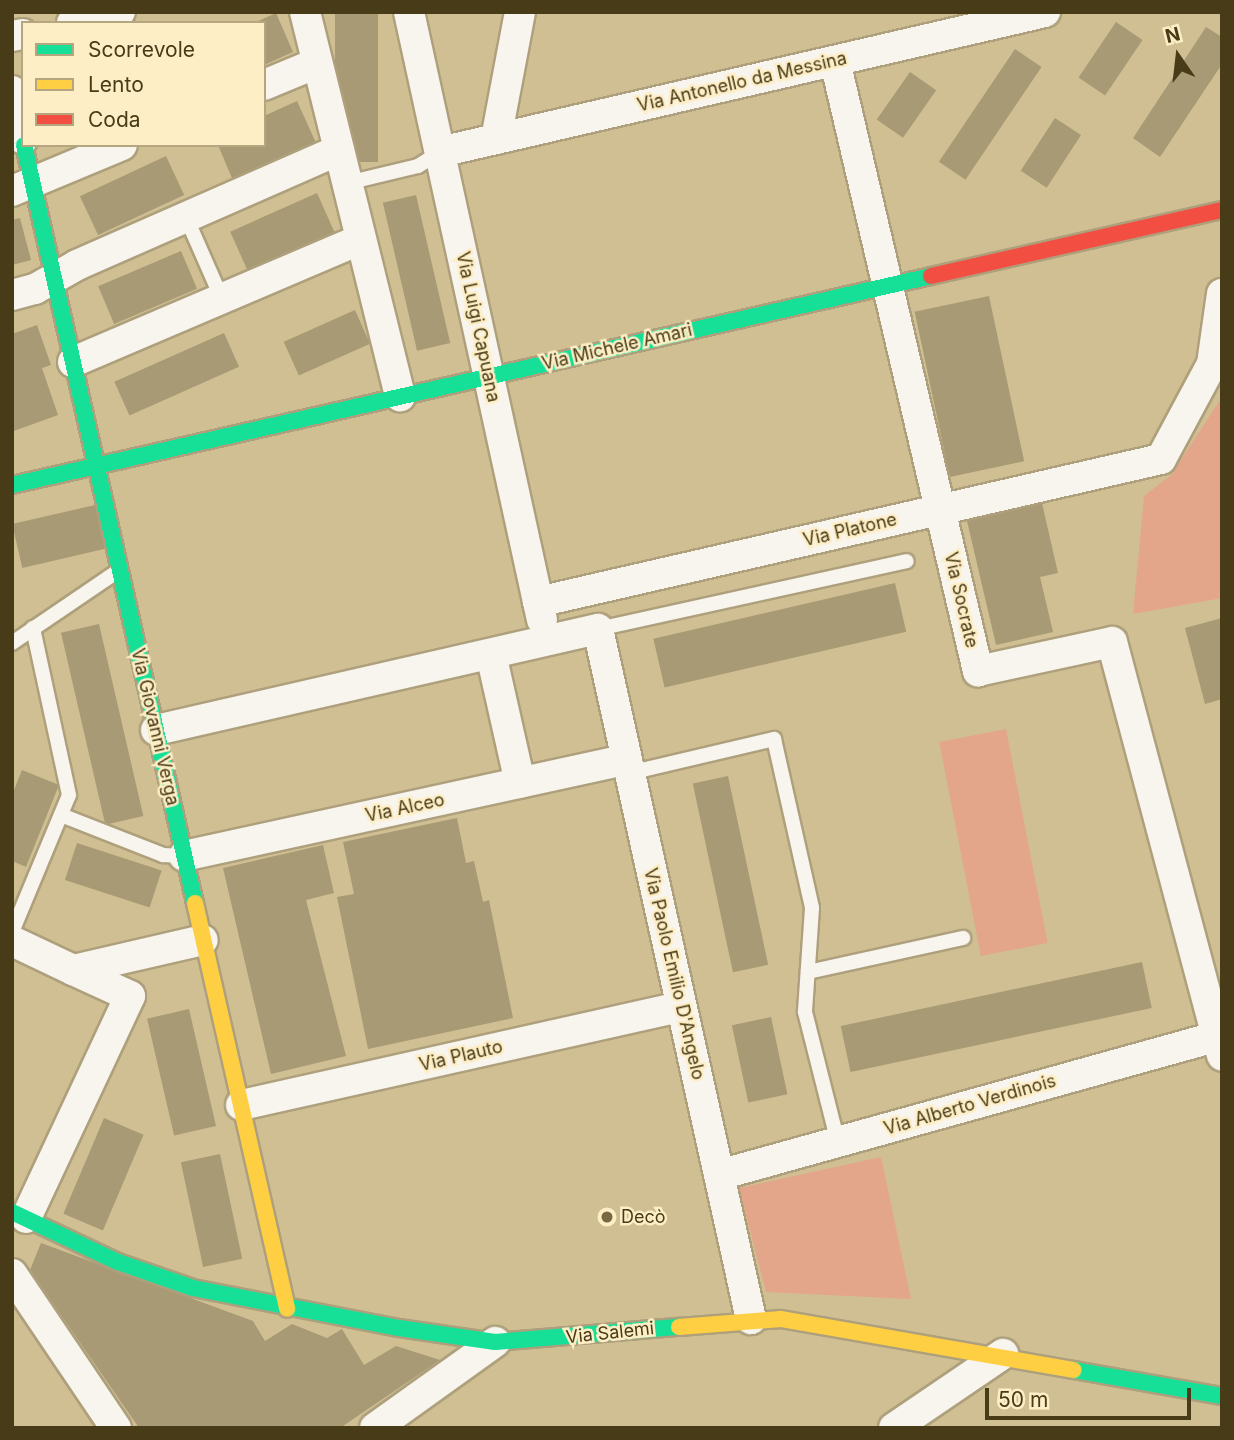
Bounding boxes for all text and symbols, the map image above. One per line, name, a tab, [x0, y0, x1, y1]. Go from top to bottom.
legend	[21, 21, 266, 147]
north arrow	[1143, 21, 1213, 91]
text: N	[1163, 22, 1183, 48]
text: Scorrevole	[88, 37, 195, 62]
street label: Via Antonello da Messina	[635, 47, 849, 117]
text: Lento	[88, 72, 144, 97]
text: Coda	[88, 107, 141, 132]
street label: Via Luigi Capuana	[451, 250, 505, 404]
street label: Via Michele Amari	[540, 319, 694, 375]
street label: Via Platone	[801, 509, 899, 551]
street label: Via Socrate	[939, 550, 983, 650]
street label: Via Giovanni Verga	[126, 646, 184, 808]
street label: Via Alceo	[363, 789, 447, 827]
street label: Via Paolo Emilio D'Angelo	[639, 866, 709, 1082]
street label: Via Plauto	[417, 1036, 505, 1076]
street label: Via Alberto Verdinois	[881, 1070, 1059, 1140]
place label: Decò	[621, 1206, 666, 1228]
marker: Decò	[599, 1209, 615, 1225]
street label: Via Salemi	[565, 1318, 655, 1348]
scale bar	[989, 1374, 1196, 1418]
text: 50 m	[998, 1387, 1048, 1412]

